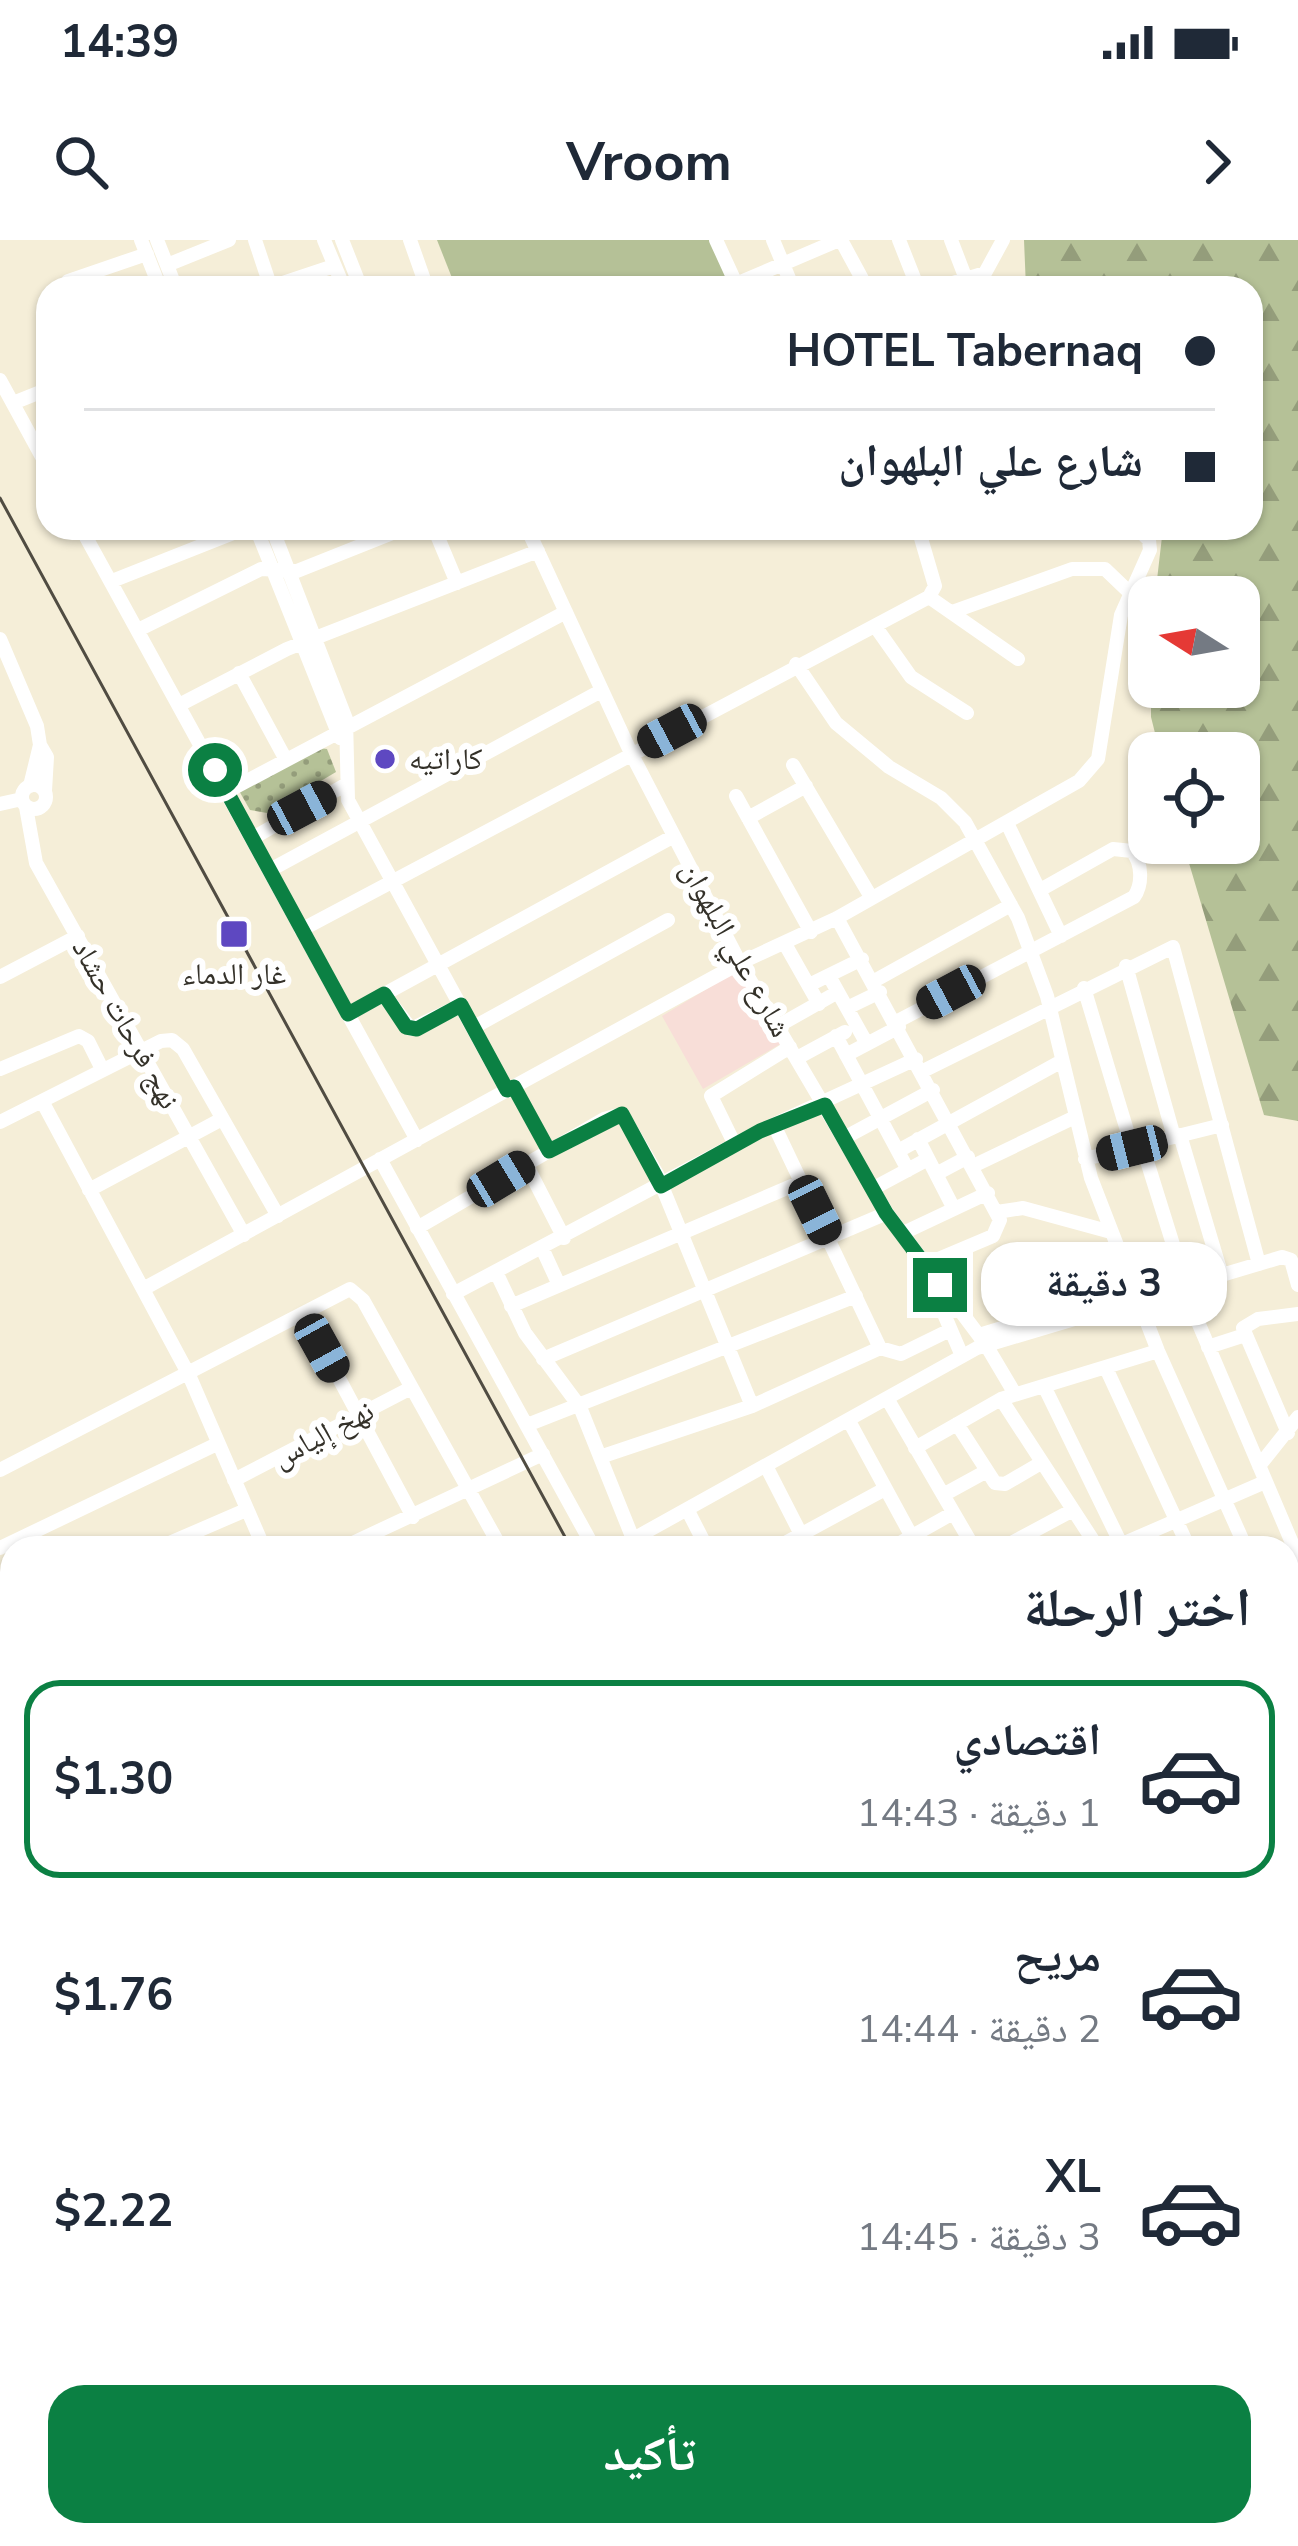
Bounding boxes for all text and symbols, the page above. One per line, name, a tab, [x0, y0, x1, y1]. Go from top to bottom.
text: 14:39	[60, 12, 179, 73]
text: Vroom	[566, 125, 732, 199]
icon: search	[48, 129, 114, 195]
icon: forward	[1184, 129, 1250, 195]
text: HOTEL Tabernaq	[787, 321, 1143, 382]
text: شارع علي البلهوان	[838, 431, 1143, 492]
north arrow	[1128, 576, 1260, 708]
map controls	[1128, 576, 1260, 864]
car	[632, 698, 712, 764]
button: locate	[1128, 732, 1260, 864]
place label: كاراتيه	[409, 739, 482, 780]
route start	[188, 743, 242, 797]
marker: كاراتيه	[372, 746, 398, 772]
car	[262, 775, 342, 841]
street label: شارع علي البلهوان	[668, 854, 801, 1046]
marker: غار الدماء	[218, 918, 250, 950]
street label: نهج فرحات حشاد	[62, 932, 189, 1117]
place label: غار الدماء	[182, 954, 286, 995]
car	[911, 959, 991, 1025]
car	[1093, 1122, 1171, 1174]
car	[461, 1145, 541, 1213]
car	[783, 1170, 847, 1250]
callout: 3 دقيقة	[982, 1243, 1228, 1327]
text: 3 دقيقة	[1046, 1257, 1162, 1310]
route end	[913, 1258, 967, 1312]
car	[289, 1308, 355, 1388]
street label: نهخ إلياس	[265, 1391, 381, 1478]
text: اختر الرحلة	[1023, 1571, 1251, 1645]
text: اقتصادي	[954, 1710, 1101, 1771]
icon: car	[1137, 1725, 1245, 1833]
text: $1.30	[54, 1749, 173, 1810]
text: 1 دقيقة · 14:43	[857, 1787, 1101, 1840]
text: مريح	[1014, 1926, 1101, 1987]
icon: car	[1137, 1941, 1245, 2049]
text: $1.76	[54, 1965, 173, 2026]
text: 2 دقيقة · 14:44	[857, 2003, 1101, 2056]
text: XL	[1045, 2147, 1101, 2208]
icon: car	[1137, 2157, 1245, 2265]
text: $2.22	[54, 2181, 173, 2242]
text: 3 دقيقة · 14:45	[857, 2211, 1101, 2264]
button: تأكيد	[48, 2385, 1251, 2523]

